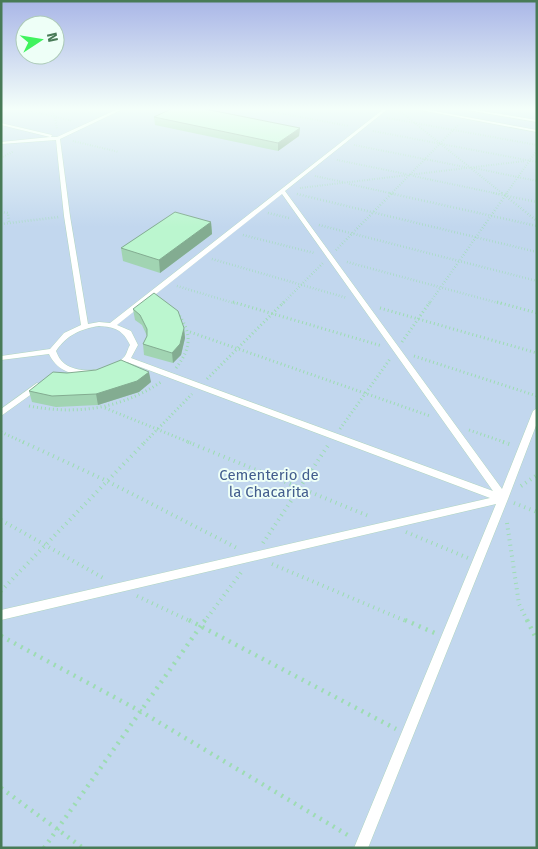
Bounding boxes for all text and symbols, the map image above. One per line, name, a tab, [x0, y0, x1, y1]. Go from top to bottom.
north arrow	[15, 15, 65, 65]
text: N	[43, 31, 62, 44]
park label: Cementerio de la Chacarita	[219, 466, 319, 501]

